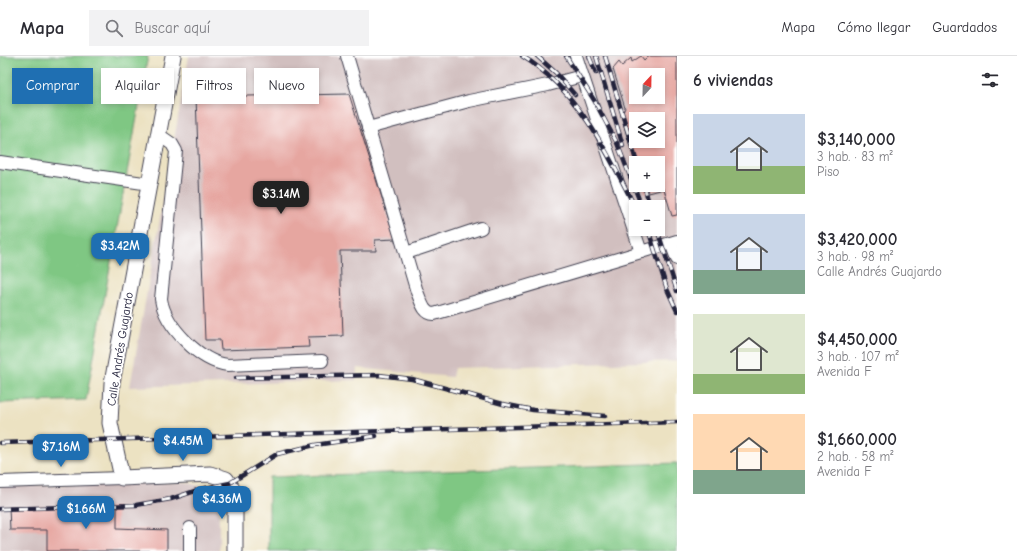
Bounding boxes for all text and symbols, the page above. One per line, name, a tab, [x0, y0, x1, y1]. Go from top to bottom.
search box	[89, 10, 369, 46]
text: Mapa	[20, 17, 65, 39]
icon: search	[103, 17, 125, 39]
text: Buscar aquí	[135, 19, 210, 37]
text: Mapa	[782, 19, 815, 36]
text: Cómo llegar	[837, 19, 910, 36]
text: Guardados	[932, 19, 997, 36]
chip: Comprar	[12, 68, 93, 104]
chip: Alquilar	[101, 68, 174, 104]
chip: Filtros	[182, 68, 246, 104]
chip: Nuevo	[254, 68, 319, 104]
north arrow	[629, 68, 665, 104]
map controls	[629, 68, 665, 236]
icon: filters	[979, 69, 1001, 91]
text: 6 viviendas	[693, 71, 773, 90]
button: layers	[629, 112, 665, 148]
icon: home	[725, 130, 773, 178]
text: $3,140,000	[817, 130, 896, 149]
text: 3 hab. · 83 m²	[817, 149, 893, 164]
button: +	[629, 156, 665, 192]
text: Piso	[817, 164, 839, 179]
pin: $3.14M	[248, 181, 314, 215]
text: $3.14M	[262, 186, 300, 201]
button: −	[629, 200, 665, 236]
icon: home	[725, 230, 773, 278]
text: $3,420,000	[817, 230, 897, 249]
pin: $3.42M	[87, 233, 153, 267]
text: $3.42M	[100, 238, 140, 253]
text: 3 hab. · 98 m²	[817, 249, 893, 264]
text: Calle Andrés Guajardo	[817, 264, 942, 279]
street label: Calle Andrés Guajardo	[104, 291, 136, 407]
icon: home	[725, 330, 773, 378]
text: $4,450,000	[817, 330, 898, 349]
text: 3 hab. · 107 m²	[817, 349, 899, 364]
text: Avenida F	[817, 364, 872, 379]
pin: $4.45M	[150, 428, 216, 462]
icon: home	[725, 430, 773, 478]
text: $1,660,000	[817, 430, 897, 449]
text: $4.45M	[163, 433, 203, 448]
pin: $7.16M	[28, 434, 94, 468]
text: $7.16M	[42, 439, 80, 454]
text: 2 hab. · 58 m²	[817, 449, 893, 464]
text: Avenida F	[817, 464, 872, 479]
pin: $4.36M	[189, 486, 255, 520]
text: $4.36M	[202, 491, 242, 506]
pin: $1.66M	[53, 496, 119, 530]
text: $1.66M	[66, 501, 106, 516]

